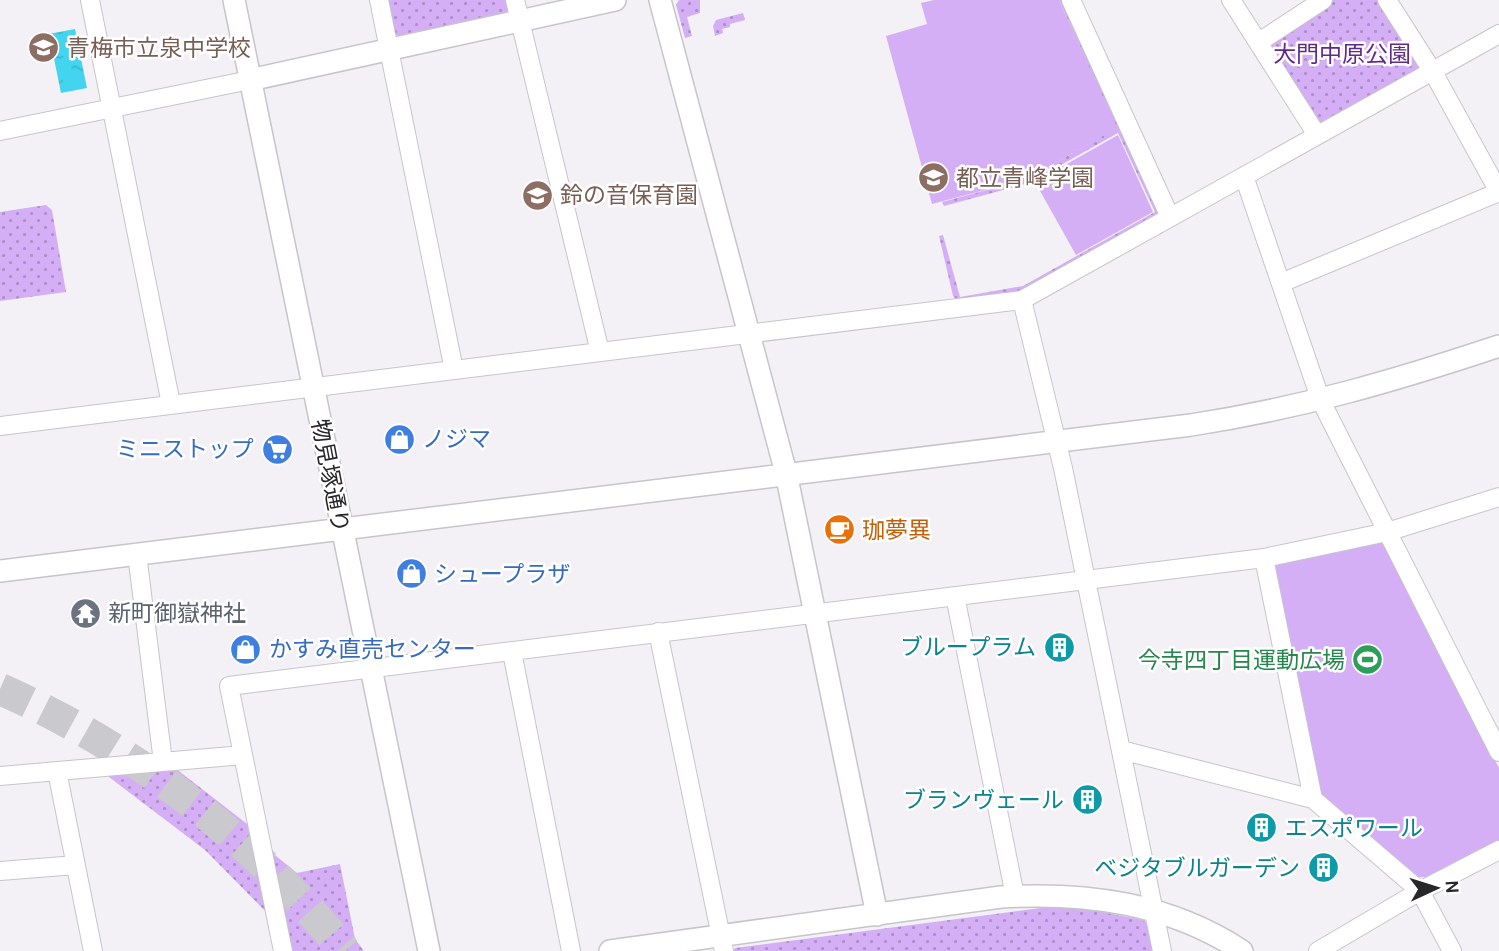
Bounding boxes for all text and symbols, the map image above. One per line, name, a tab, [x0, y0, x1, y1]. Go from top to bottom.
school or university icon: 青梅市立泉中学校	[27, 31, 61, 65]
place label: 青梅市立泉中学校	[67, 35, 251, 62]
park label: 大門中原公園	[1273, 41, 1411, 68]
school or university icon: 都立青峰学園	[916, 161, 950, 195]
place label: 都立青峰学園	[956, 165, 1094, 192]
school or university icon: 鈴の音保育園	[520, 178, 554, 212]
place label: 鈴の音保育園	[560, 182, 698, 209]
street label: 物見塚通り	[306, 417, 354, 535]
shop icon: ノジマ	[382, 422, 416, 456]
place label: ノジマ	[422, 426, 491, 453]
supermarket icon: ミニストップ	[260, 432, 294, 466]
place label: ミニストップ	[116, 436, 254, 463]
cafe icon: 珈夢異	[822, 513, 856, 547]
place label: 珈夢異	[862, 517, 931, 544]
shop icon: シュープラザ	[394, 557, 428, 591]
place label: シュープラザ	[434, 561, 571, 588]
temple icon: 新町御嶽神社	[68, 596, 102, 630]
place label: 新町御嶽神社	[108, 600, 246, 627]
building icon: ブループラム	[1042, 630, 1076, 664]
shop icon: かすみ直売センター	[229, 632, 263, 666]
place label: ブループラム	[900, 634, 1036, 661]
place label: かすみ直売センター	[269, 636, 476, 663]
sports icon: 今寺四丁目運動広場	[1351, 643, 1385, 677]
place label: 今寺四丁目運動広場	[1138, 647, 1345, 674]
building icon: ブランヴェール	[1070, 783, 1104, 817]
place label: ブランヴェール	[903, 787, 1064, 814]
building icon: エスポワール	[1245, 811, 1279, 845]
place label: エスポワール	[1285, 815, 1423, 842]
building icon: ベジタブルガーデン	[1306, 851, 1340, 885]
north arrow	[1401, 853, 1471, 923]
place label: ベジタブルガーデン	[1094, 855, 1300, 882]
text: N	[1441, 879, 1463, 894]

